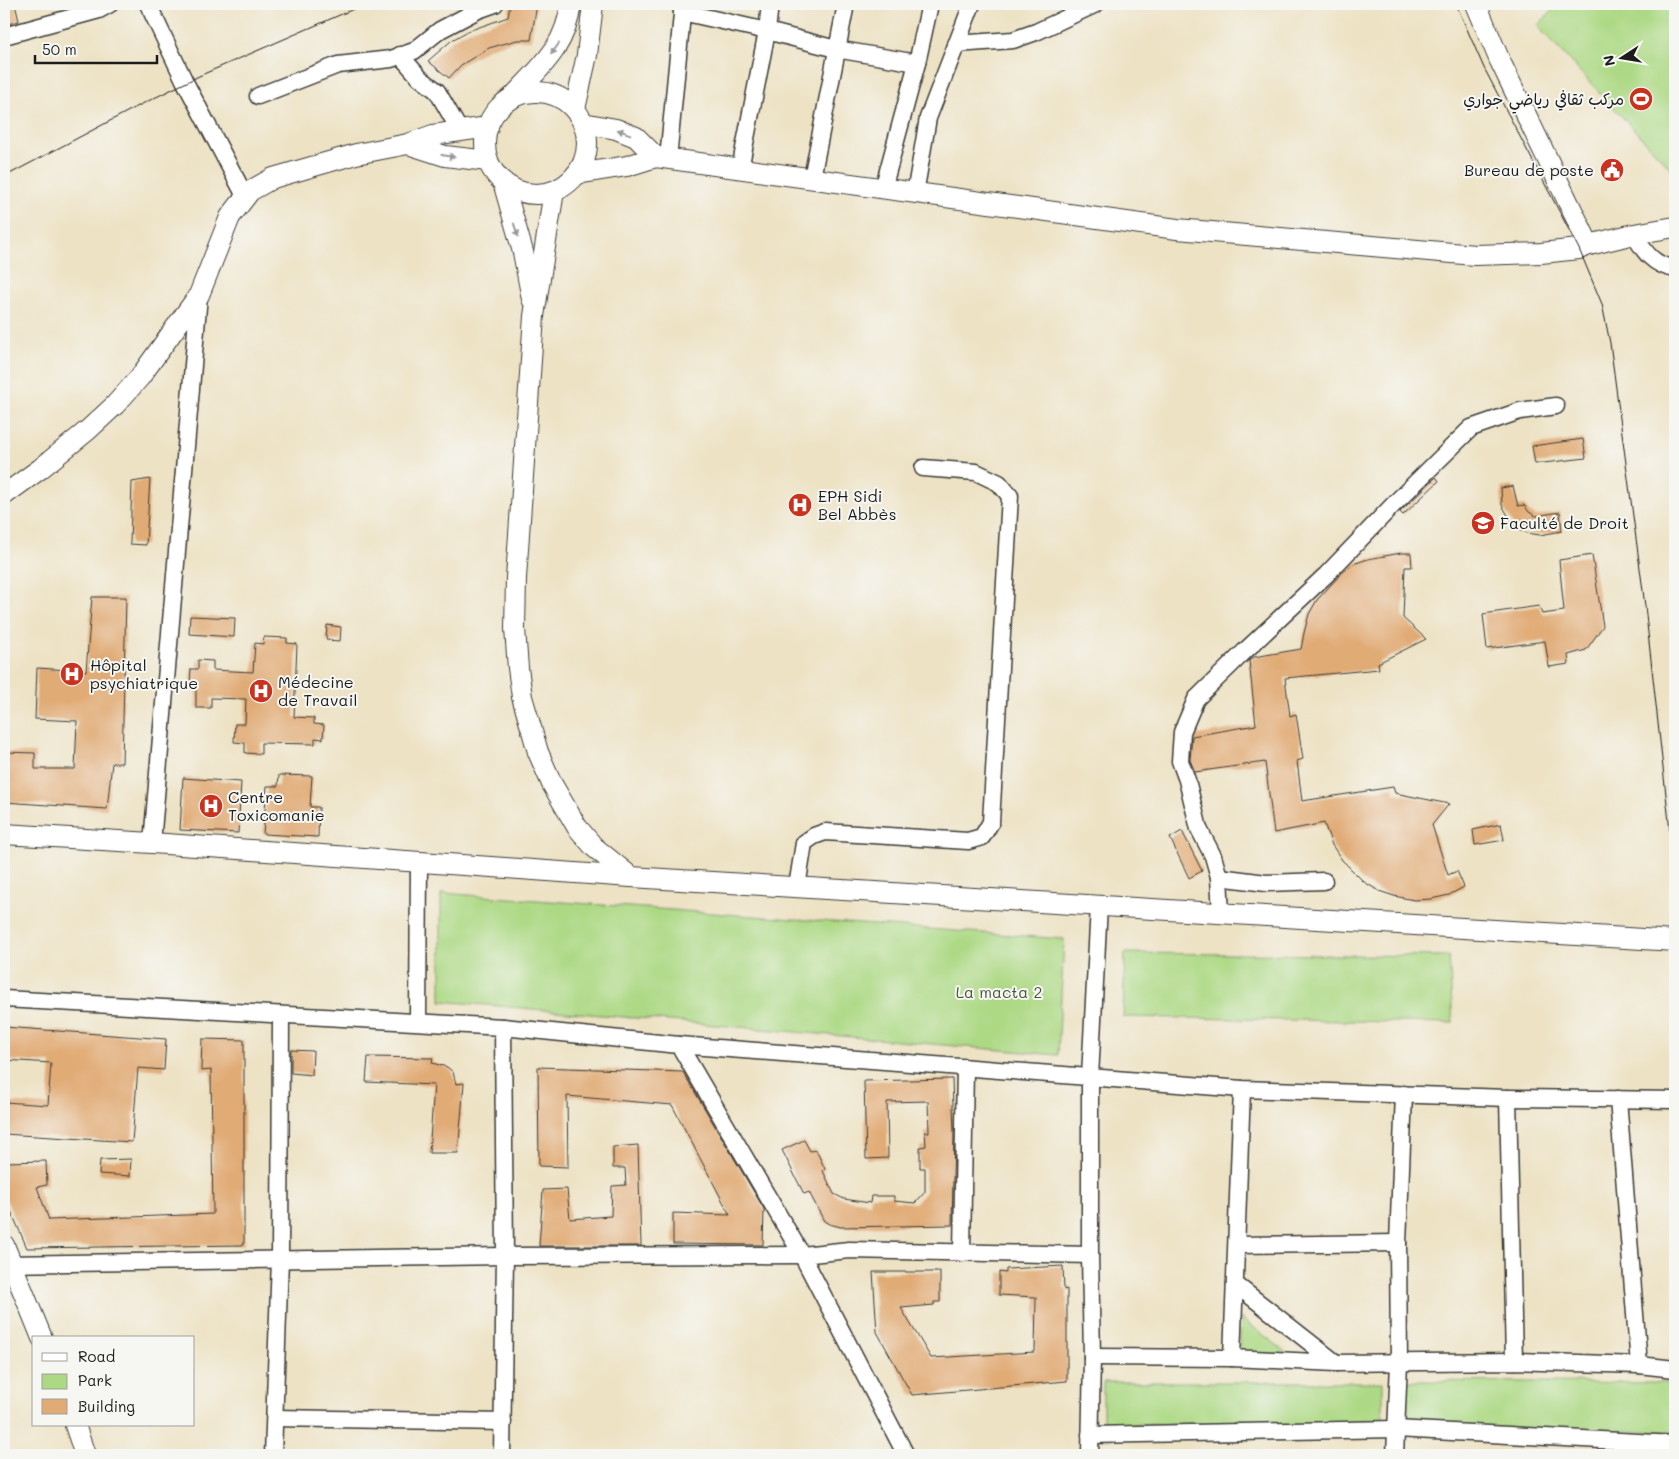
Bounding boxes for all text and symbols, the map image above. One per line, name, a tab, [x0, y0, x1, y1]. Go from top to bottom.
scale bar	[35, 32, 158, 64]
north arrow	[1596, 32, 1646, 82]
text: 50 m	[42, 39, 77, 59]
one-way arrow	[550, 42, 560, 56]
text: N	[1598, 54, 1619, 68]
sports icon: مركب ثقافي رياضي جواري	[1628, 86, 1654, 112]
place label: مركب ثقافي رياضي جواري	[1463, 88, 1624, 114]
one-way arrow	[616, 128, 631, 135]
one-way arrow	[440, 152, 456, 160]
public building icon: Bureau de poste	[1599, 157, 1625, 183]
place label: Bureau de poste	[1464, 159, 1594, 180]
one-way arrow	[513, 222, 521, 237]
place label: EPH Sidi Bel Abbès	[818, 485, 896, 524]
hospital icon: EPH Sidi Bel Abbès	[787, 492, 813, 518]
school or university icon: Faculté de Droit	[1470, 510, 1496, 536]
place label: Faculté de Droit	[1500, 512, 1629, 533]
place label: Hôpital psychiatrique	[90, 654, 198, 693]
hospital icon: Hôpital psychiatrique	[59, 661, 85, 687]
place label: Médecine de Travail	[278, 671, 357, 710]
hospital icon: Médecine de Travail	[248, 678, 274, 704]
place label: Centre Toxicomanie	[228, 786, 325, 825]
hospital icon: Centre Toxicomanie	[198, 793, 224, 819]
park label: La macta 2	[956, 981, 1042, 1002]
legend	[32, 1336, 195, 1426]
text: Road	[78, 1346, 115, 1366]
text: Park	[78, 1370, 112, 1390]
text: Building	[78, 1396, 135, 1416]

